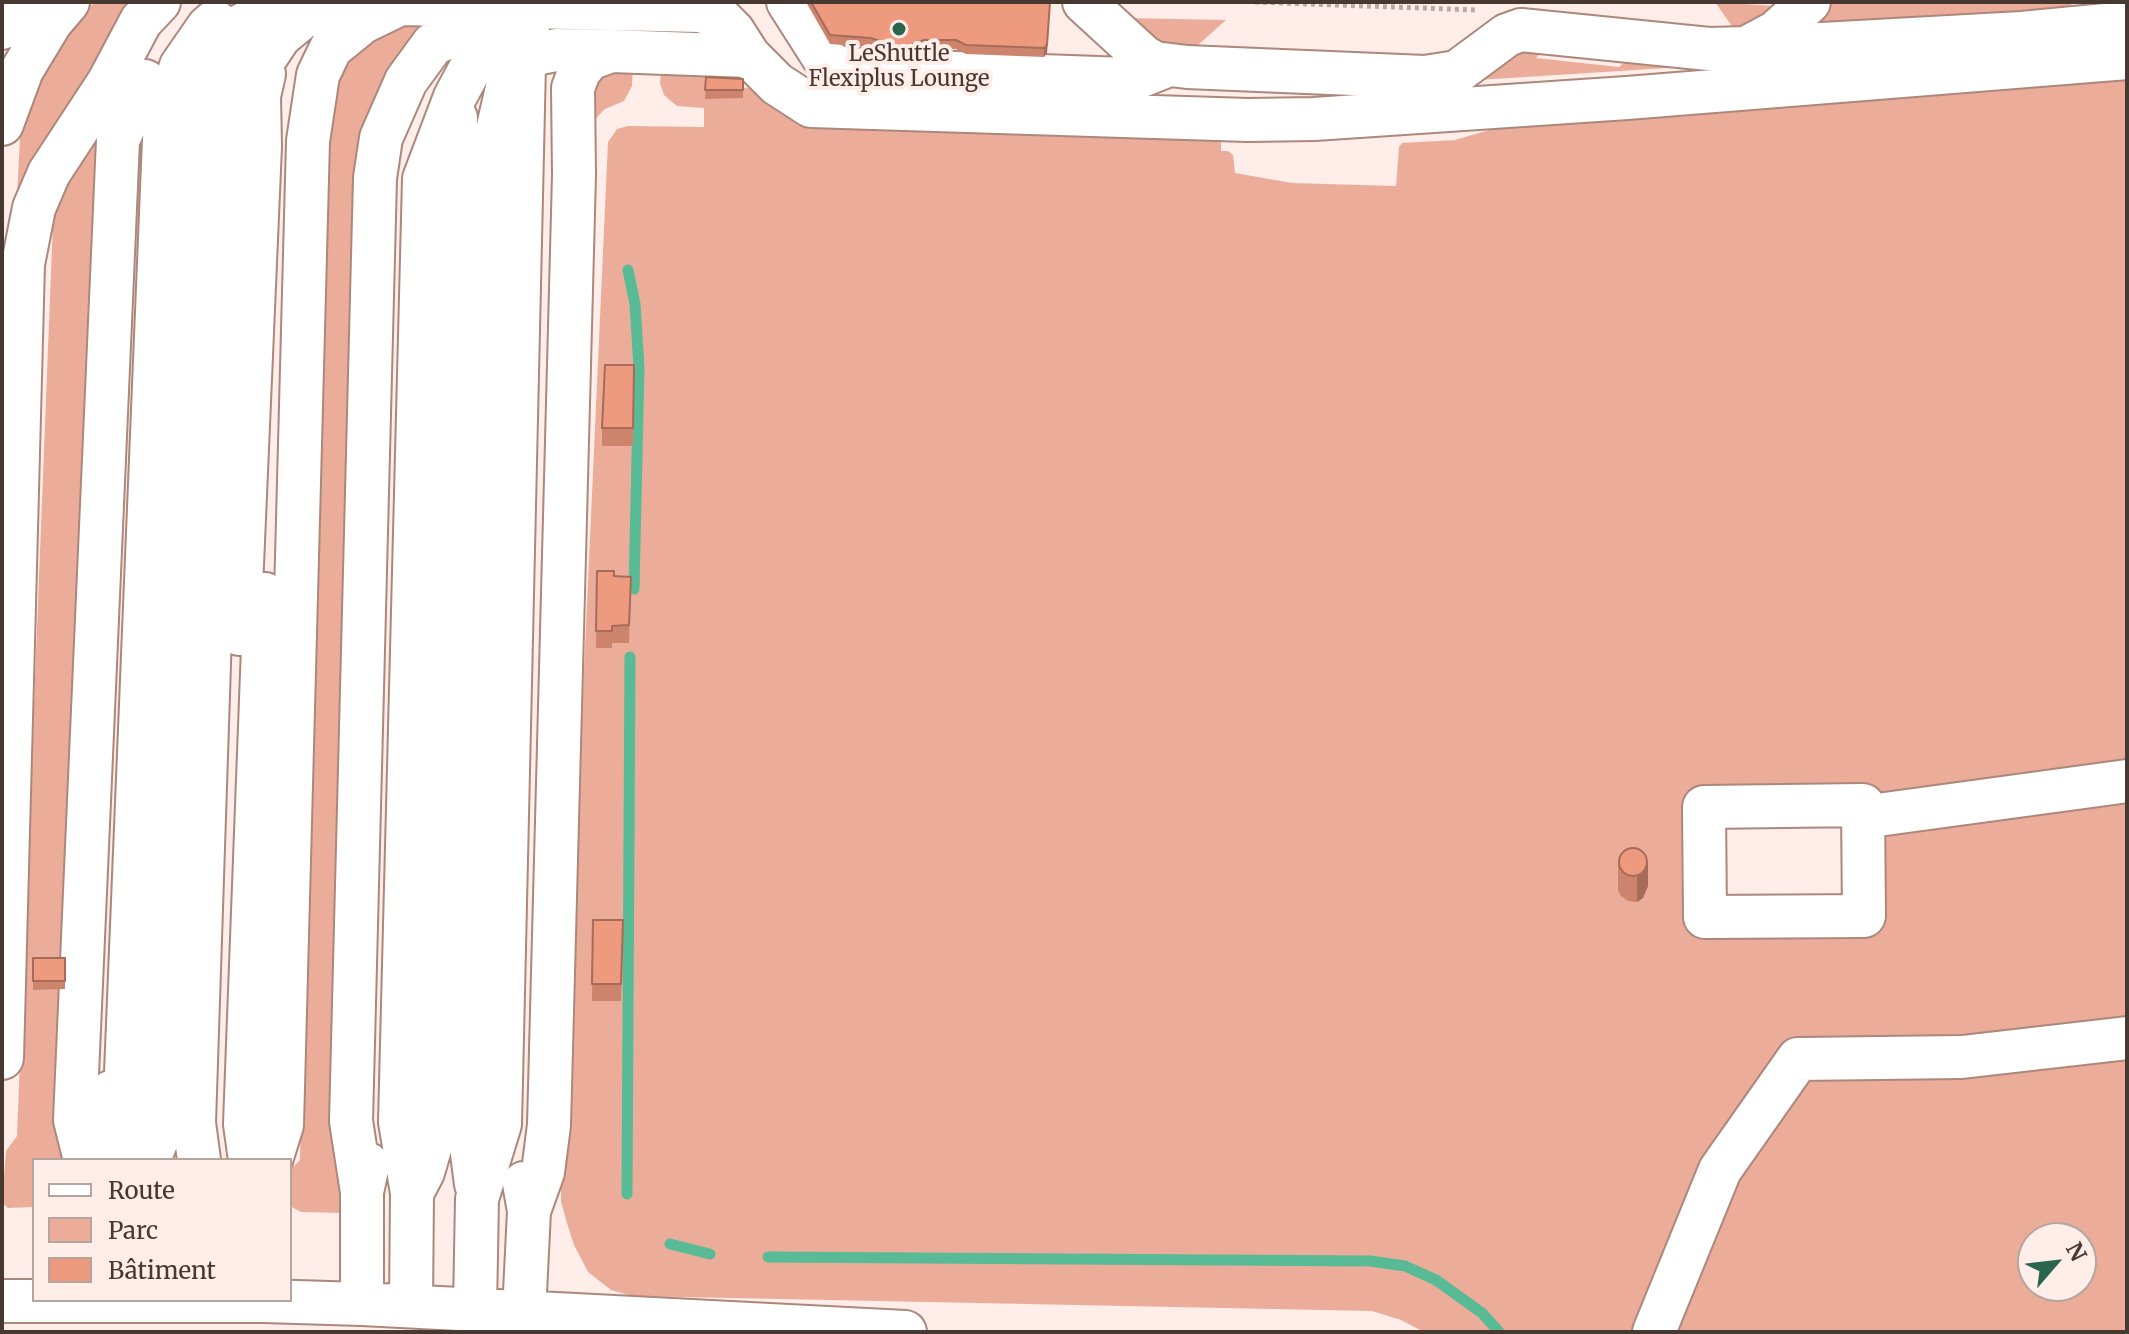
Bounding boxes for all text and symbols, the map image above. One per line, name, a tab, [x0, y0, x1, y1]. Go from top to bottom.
marker: LeShuttle Flexiplus Lounge	[890, 20, 908, 38]
place label: LeShuttle Flexiplus Lounge	[809, 42, 989, 94]
legend	[32, 1158, 292, 1302]
text: Route	[108, 1175, 175, 1206]
text: Parc	[108, 1215, 158, 1246]
north arrow	[2017, 1222, 2097, 1302]
text: N	[2060, 1237, 2093, 1266]
text: Bâtiment	[108, 1255, 216, 1286]

